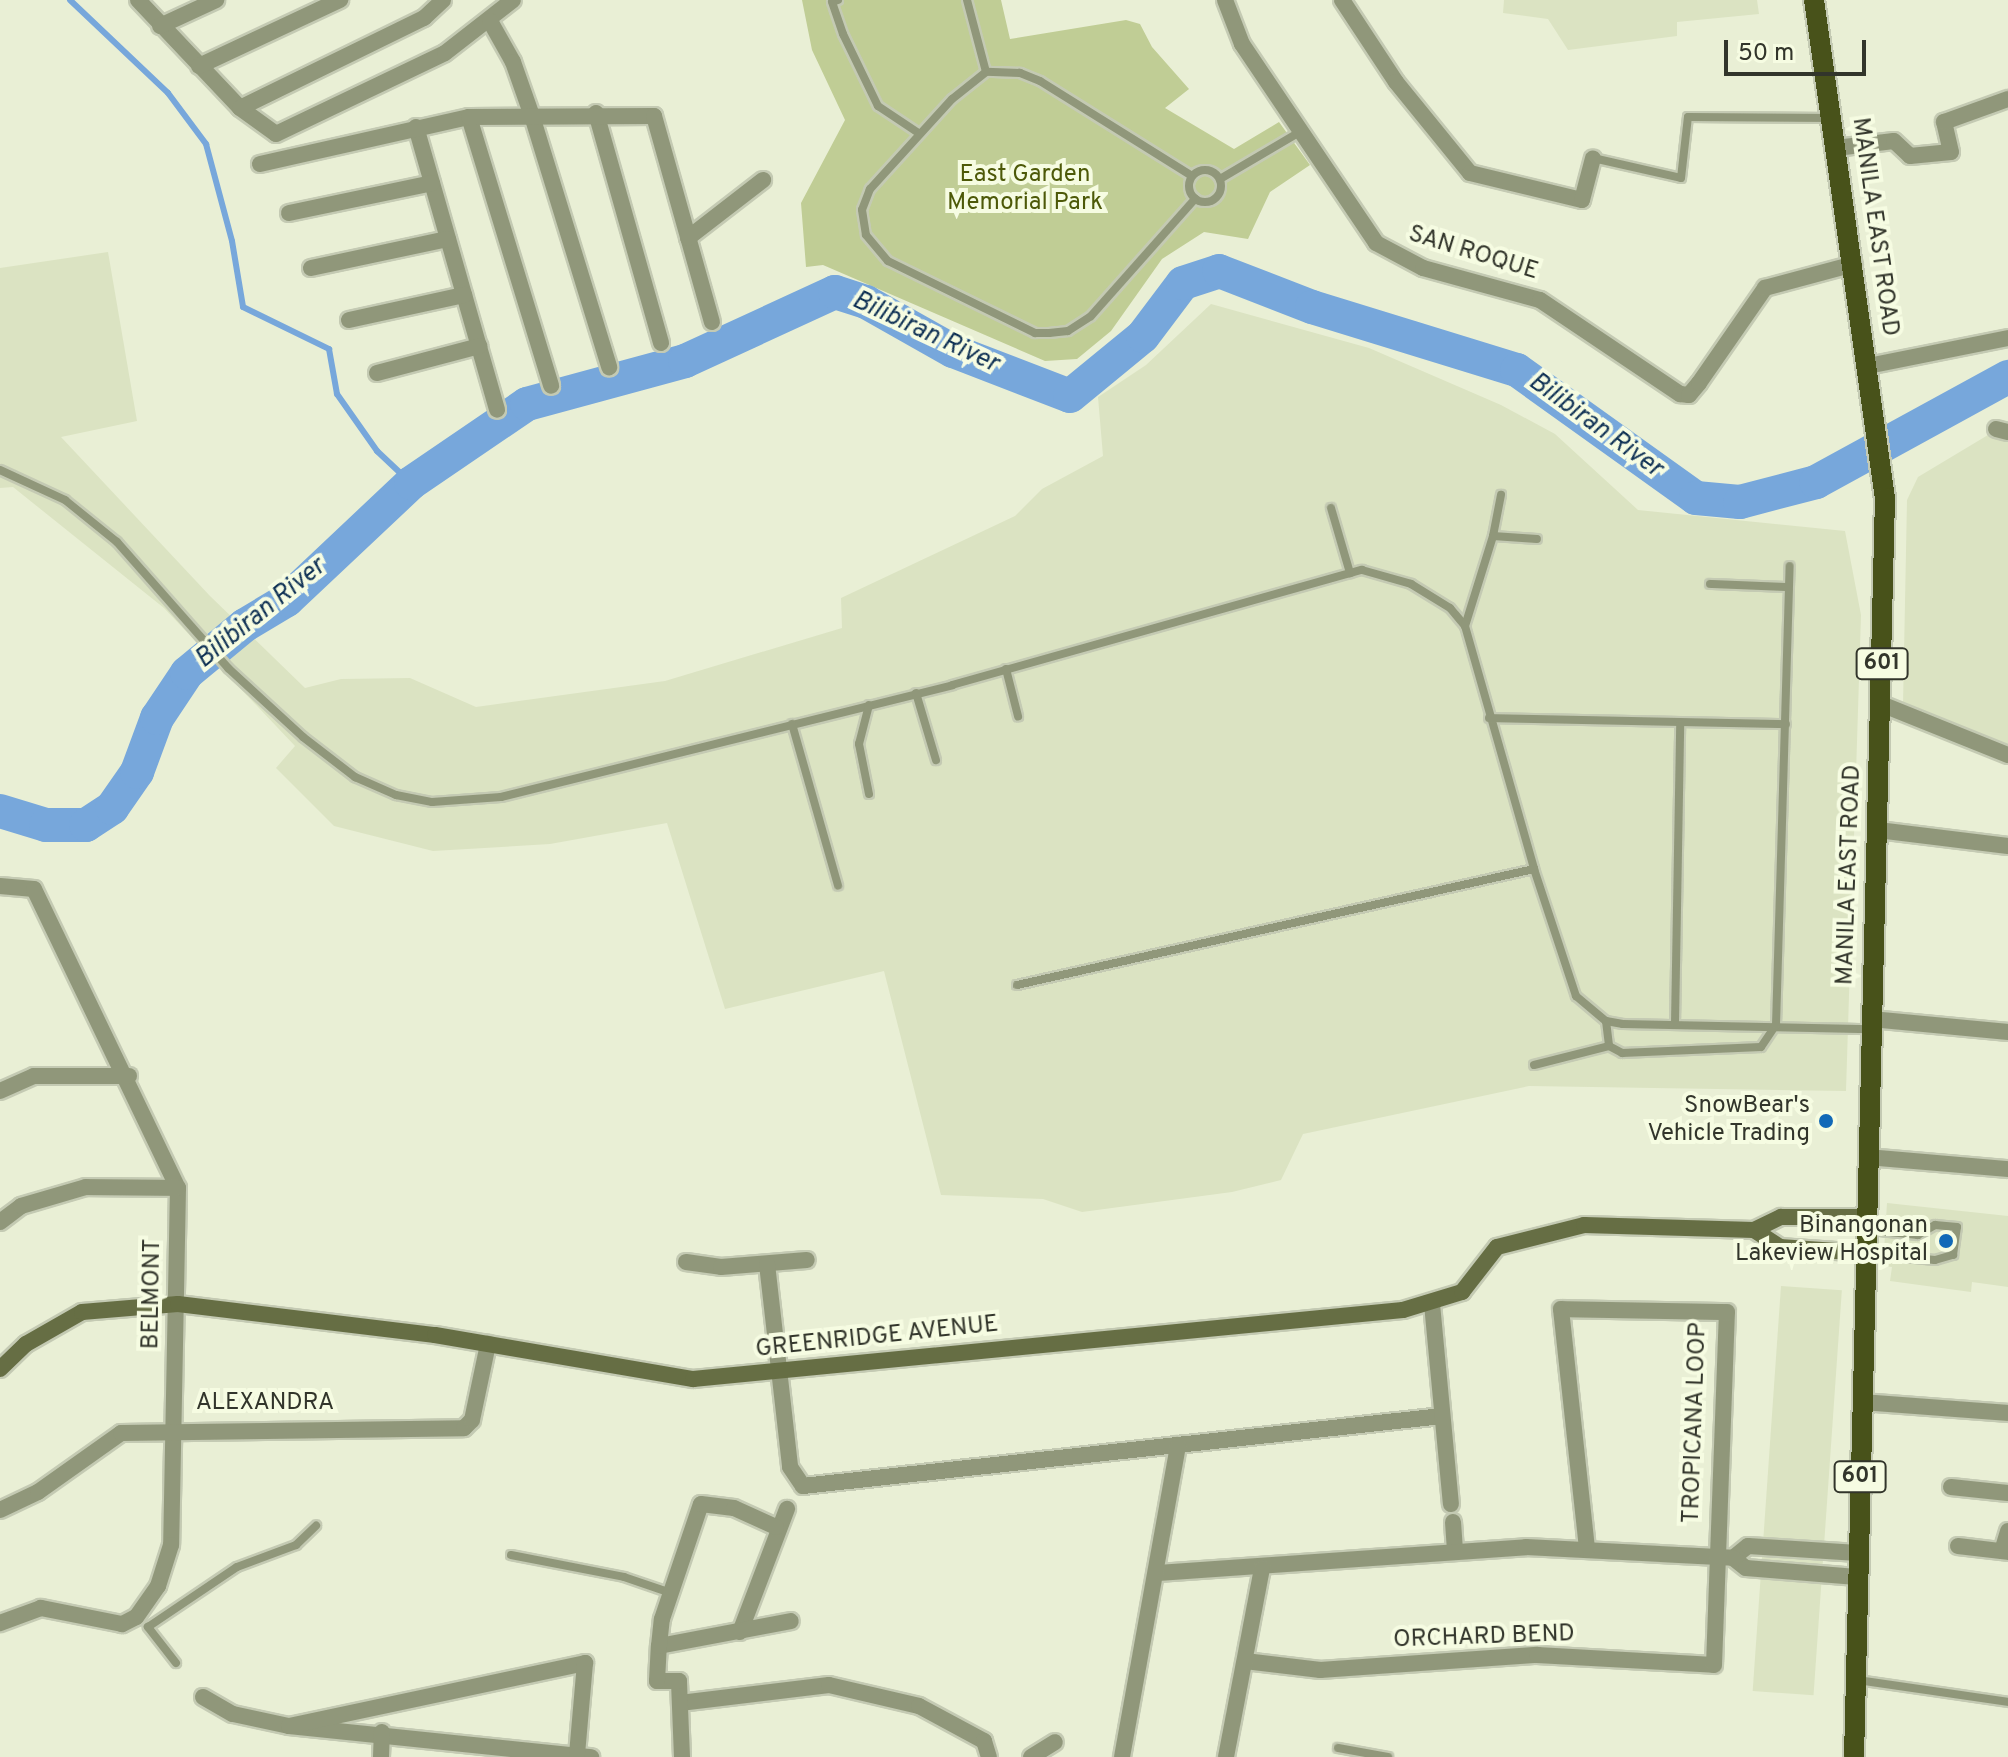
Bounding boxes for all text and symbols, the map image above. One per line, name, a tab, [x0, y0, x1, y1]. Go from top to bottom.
scale bar	[1728, 24, 1870, 74]
text: 50 m	[1738, 39, 1794, 69]
street label: MANILA EAST ROAD	[1844, 115, 1904, 339]
park label: East Garden Memorial Park	[947, 162, 1103, 218]
street label: SAN ROQUE	[1405, 221, 1541, 287]
water label: Bilibiran River	[847, 285, 1003, 381]
water label: Bilibiran River	[1522, 367, 1668, 485]
water label: Bilibiran River	[190, 552, 332, 676]
road number: 601	[1854, 646, 1910, 682]
street label: MANILA EAST ROAD	[1832, 763, 1868, 987]
place label: SnowBear's Vehicle Trading	[1647, 1093, 1810, 1149]
marker: SnowBear's Vehicle Trading	[1817, 1112, 1835, 1130]
place label: Binangonan Lakeview Hospital	[1735, 1213, 1928, 1269]
marker: Binangonan Lakeview Hospital	[1935, 1230, 1957, 1252]
street label: BELMONT	[138, 1238, 168, 1350]
street label: GREENRIDGE AVENUE	[754, 1311, 1000, 1365]
street label: TROPICANA LOOP	[1678, 1322, 1714, 1524]
street label: ALEXANDRA	[196, 1390, 334, 1418]
road number: 601	[1832, 1459, 1888, 1495]
street label: ORCHARD BEND	[1393, 1620, 1575, 1656]

